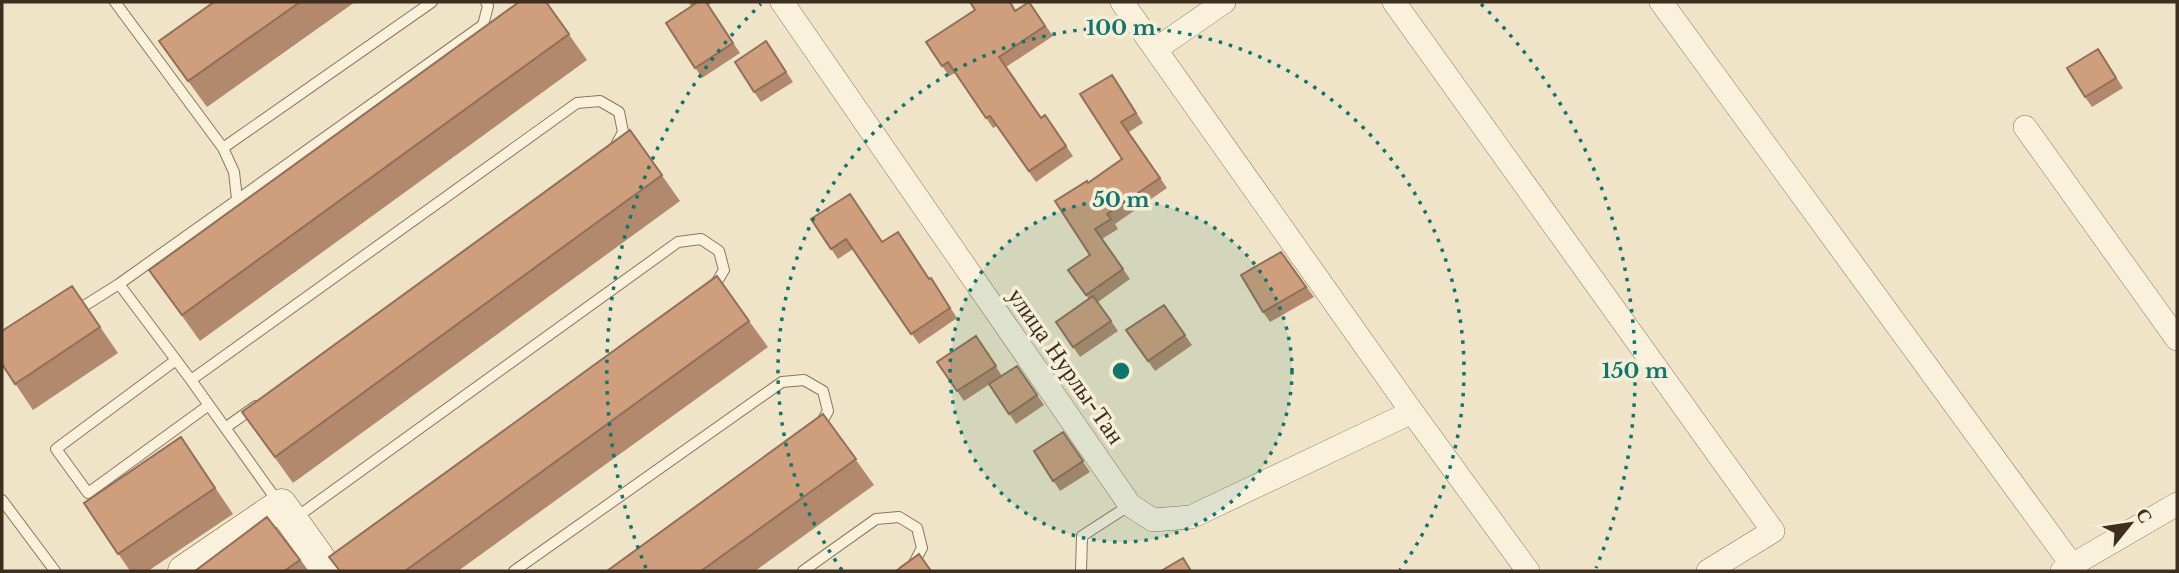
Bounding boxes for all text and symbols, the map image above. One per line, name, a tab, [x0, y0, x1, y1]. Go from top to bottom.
text: 100 m	[1086, 15, 1156, 41]
text: 50 m	[1092, 187, 1150, 213]
street label: улица Нурлы-Тан	[1002, 282, 1131, 449]
text: 150 m	[1602, 358, 1668, 384]
centre of rings	[1109, 359, 1133, 383]
north arrow	[2095, 489, 2165, 559]
text: С	[2131, 504, 2158, 527]

